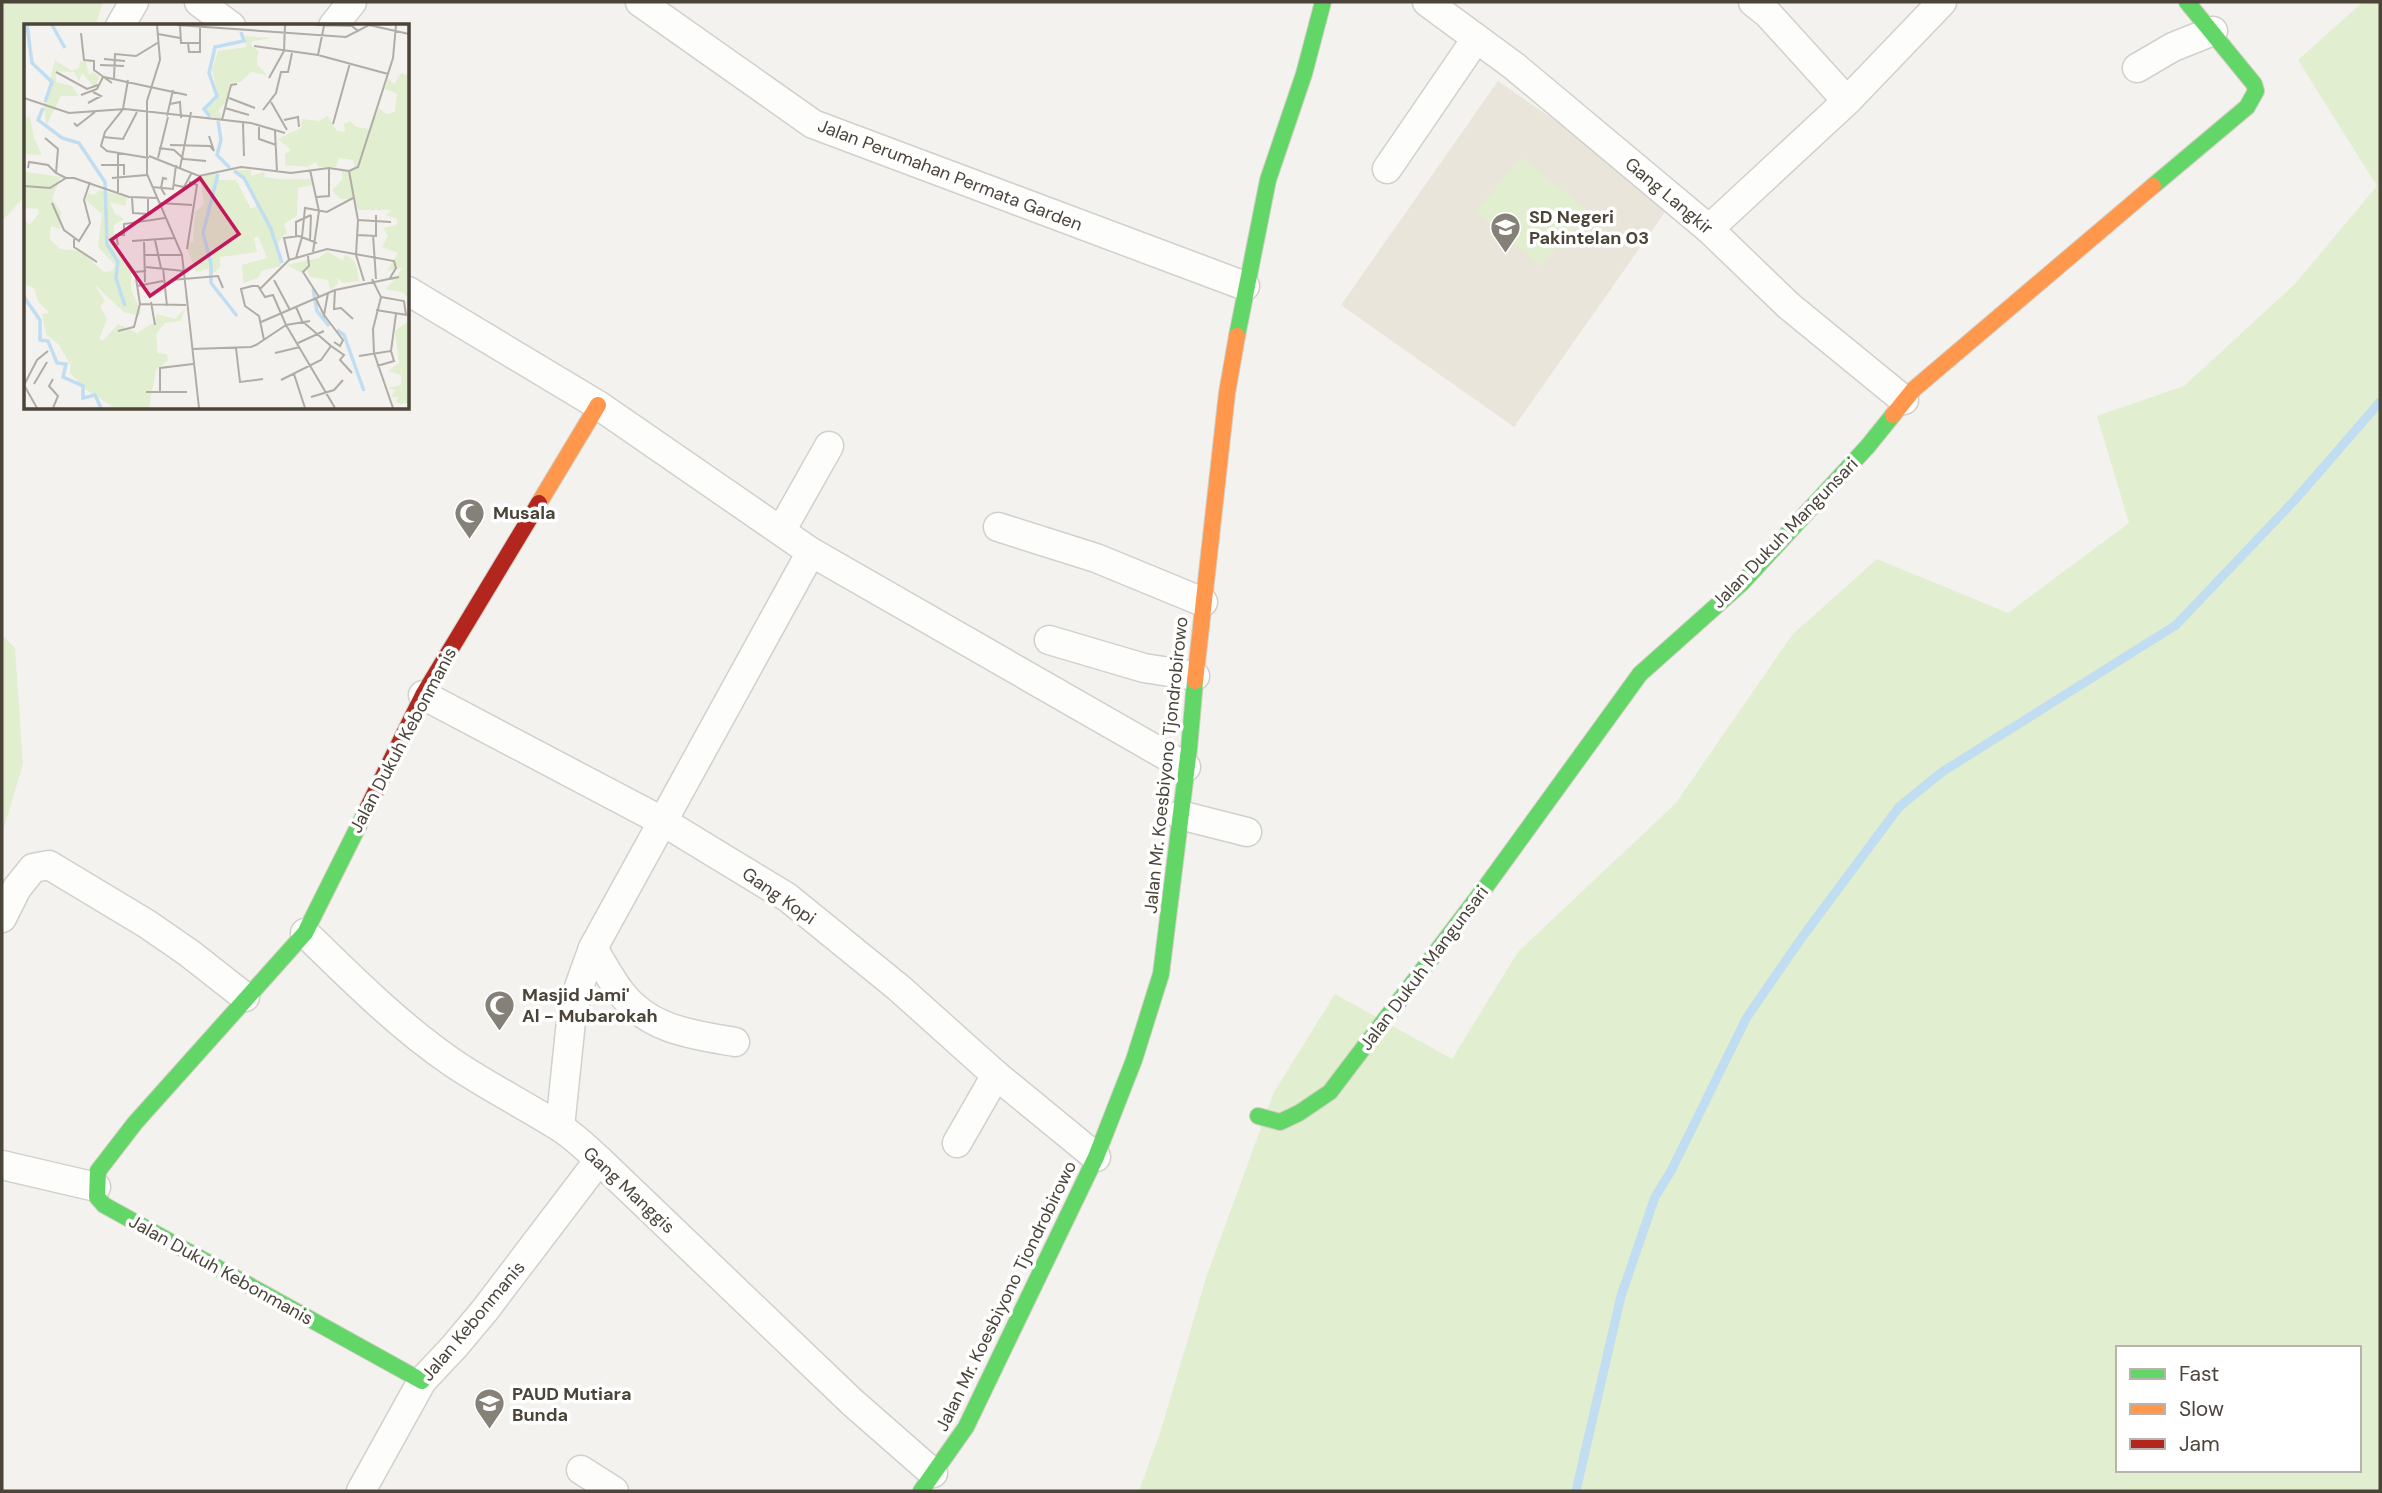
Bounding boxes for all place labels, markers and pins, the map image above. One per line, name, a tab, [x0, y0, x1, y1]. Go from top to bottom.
place label: SD Negeri Pakintelan 03	[1529, 205, 1649, 250]
school or university icon: SD Negeri Pakintelan 03	[1489, 210, 1523, 254]
mosque icon: Musala	[453, 496, 487, 540]
place label: Musala	[493, 501, 556, 525]
place label: Masjid Jami' Al - Mubarokah	[522, 983, 658, 1028]
mosque icon: Masjid Jami' Al - Mubarokah	[482, 988, 516, 1032]
place label: PAUD Mutiara Bunda	[512, 1382, 631, 1427]
school or university icon: PAUD Mutiara Bunda	[472, 1387, 506, 1431]

